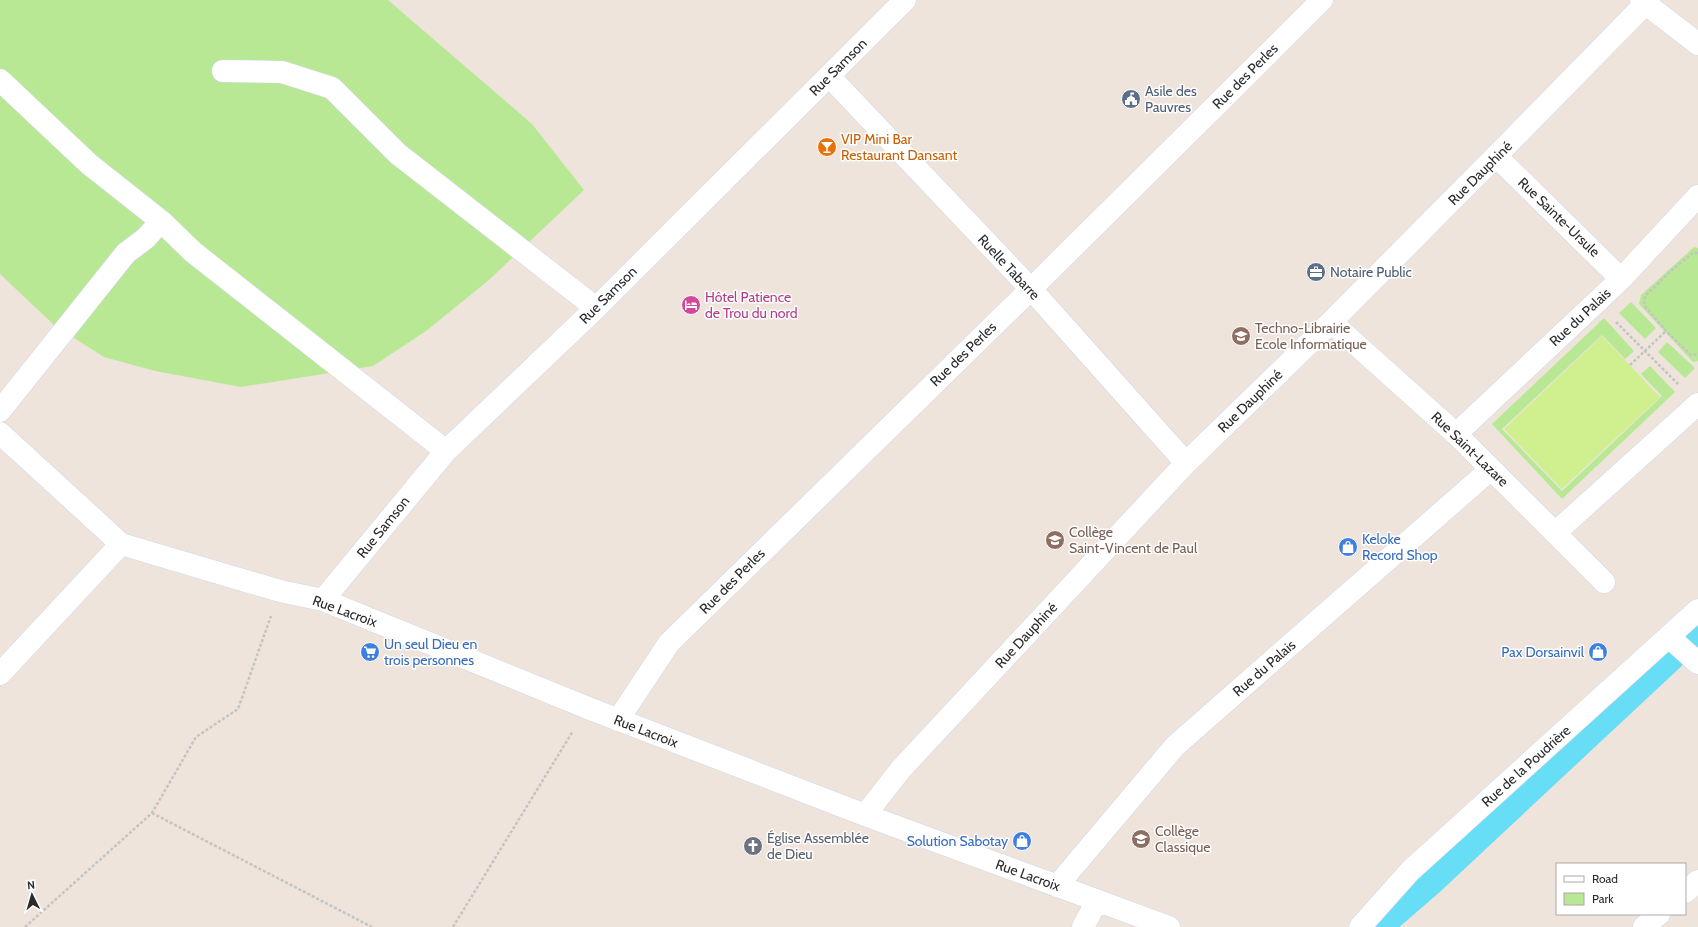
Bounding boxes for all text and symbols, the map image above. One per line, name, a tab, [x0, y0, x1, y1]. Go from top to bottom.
street label: Rue Samson	[805, 34, 871, 100]
street label: Rue des Perles	[1208, 39, 1282, 113]
place label: Asile des Pauvres	[1145, 82, 1197, 116]
public building icon: Asile des Pauvres	[1120, 88, 1142, 110]
place label: VIP Mini Bar Restaurant Dansant	[841, 130, 957, 164]
bar icon: VIP Mini Bar Restaurant Dansant	[816, 136, 838, 158]
street label: Rue Dauphiné	[1444, 137, 1516, 209]
street label: Rue Sainte-Ursule	[1514, 173, 1604, 261]
street label: Ruelle Tabarre	[974, 230, 1044, 304]
office icon: Notaire Public	[1305, 261, 1327, 283]
street label: Rue Samson	[575, 262, 641, 328]
place label: Notaire Public	[1330, 263, 1412, 281]
street label: Rue du Palais	[1546, 284, 1615, 350]
place label: Hôtel Patience de Trou du nord	[705, 288, 798, 322]
hotel icon: Hôtel Patience de Trou du nord	[680, 294, 702, 316]
street label: Rue des Perles	[926, 318, 1000, 390]
place label: Techno-Librairie Ecole Informatique	[1255, 319, 1367, 353]
school or university icon: Techno-Librairie Ecole Informatique	[1230, 325, 1252, 347]
street label: Rue Dauphiné	[1214, 366, 1286, 436]
street label: Rue Saint-Lazare	[1428, 408, 1512, 490]
street label: Rue Samson	[353, 492, 414, 562]
place label: Collège Saint-Vincent de Paul	[1069, 523, 1198, 557]
school or university icon: Collège Saint-Vincent de Paul	[1044, 529, 1066, 551]
place label: Keloke Record Shop	[1362, 530, 1438, 564]
shop icon: Keloke Record Shop	[1337, 536, 1359, 558]
street label: Rue des Perles	[695, 544, 769, 618]
street label: Rue Lacroix	[310, 591, 380, 631]
street label: Rue Dauphiné	[991, 598, 1061, 672]
place label: Un seul Dieu en trois personnes	[384, 635, 478, 669]
street label: Rue du Palais	[1229, 636, 1299, 700]
supermarket icon: Un seul Dieu en trois personnes	[359, 641, 381, 663]
shop icon: Pax Dorsainvil	[1587, 641, 1609, 663]
place label: Pax Dorsainvil	[1501, 643, 1585, 661]
street label: Rue Lacroix	[611, 710, 681, 752]
street label: Rue de la Poudrière	[1478, 721, 1574, 811]
place label: Collège Classique	[1155, 822, 1211, 856]
school or university icon: Collège Classique	[1130, 828, 1152, 850]
place label: Église Assemblée de Dieu	[767, 829, 869, 863]
shop icon: Solution Sabotay	[1011, 830, 1033, 852]
place label: Solution Sabotay	[907, 832, 1008, 850]
church icon: Église Assemblée de Dieu	[742, 835, 764, 857]
street label: Rue Lacroix	[993, 855, 1063, 895]
legend	[1556, 863, 1686, 915]
text: Road	[1592, 871, 1618, 886]
north arrow	[12, 875, 52, 915]
text: N	[27, 878, 36, 892]
text: Park	[1592, 891, 1614, 906]

